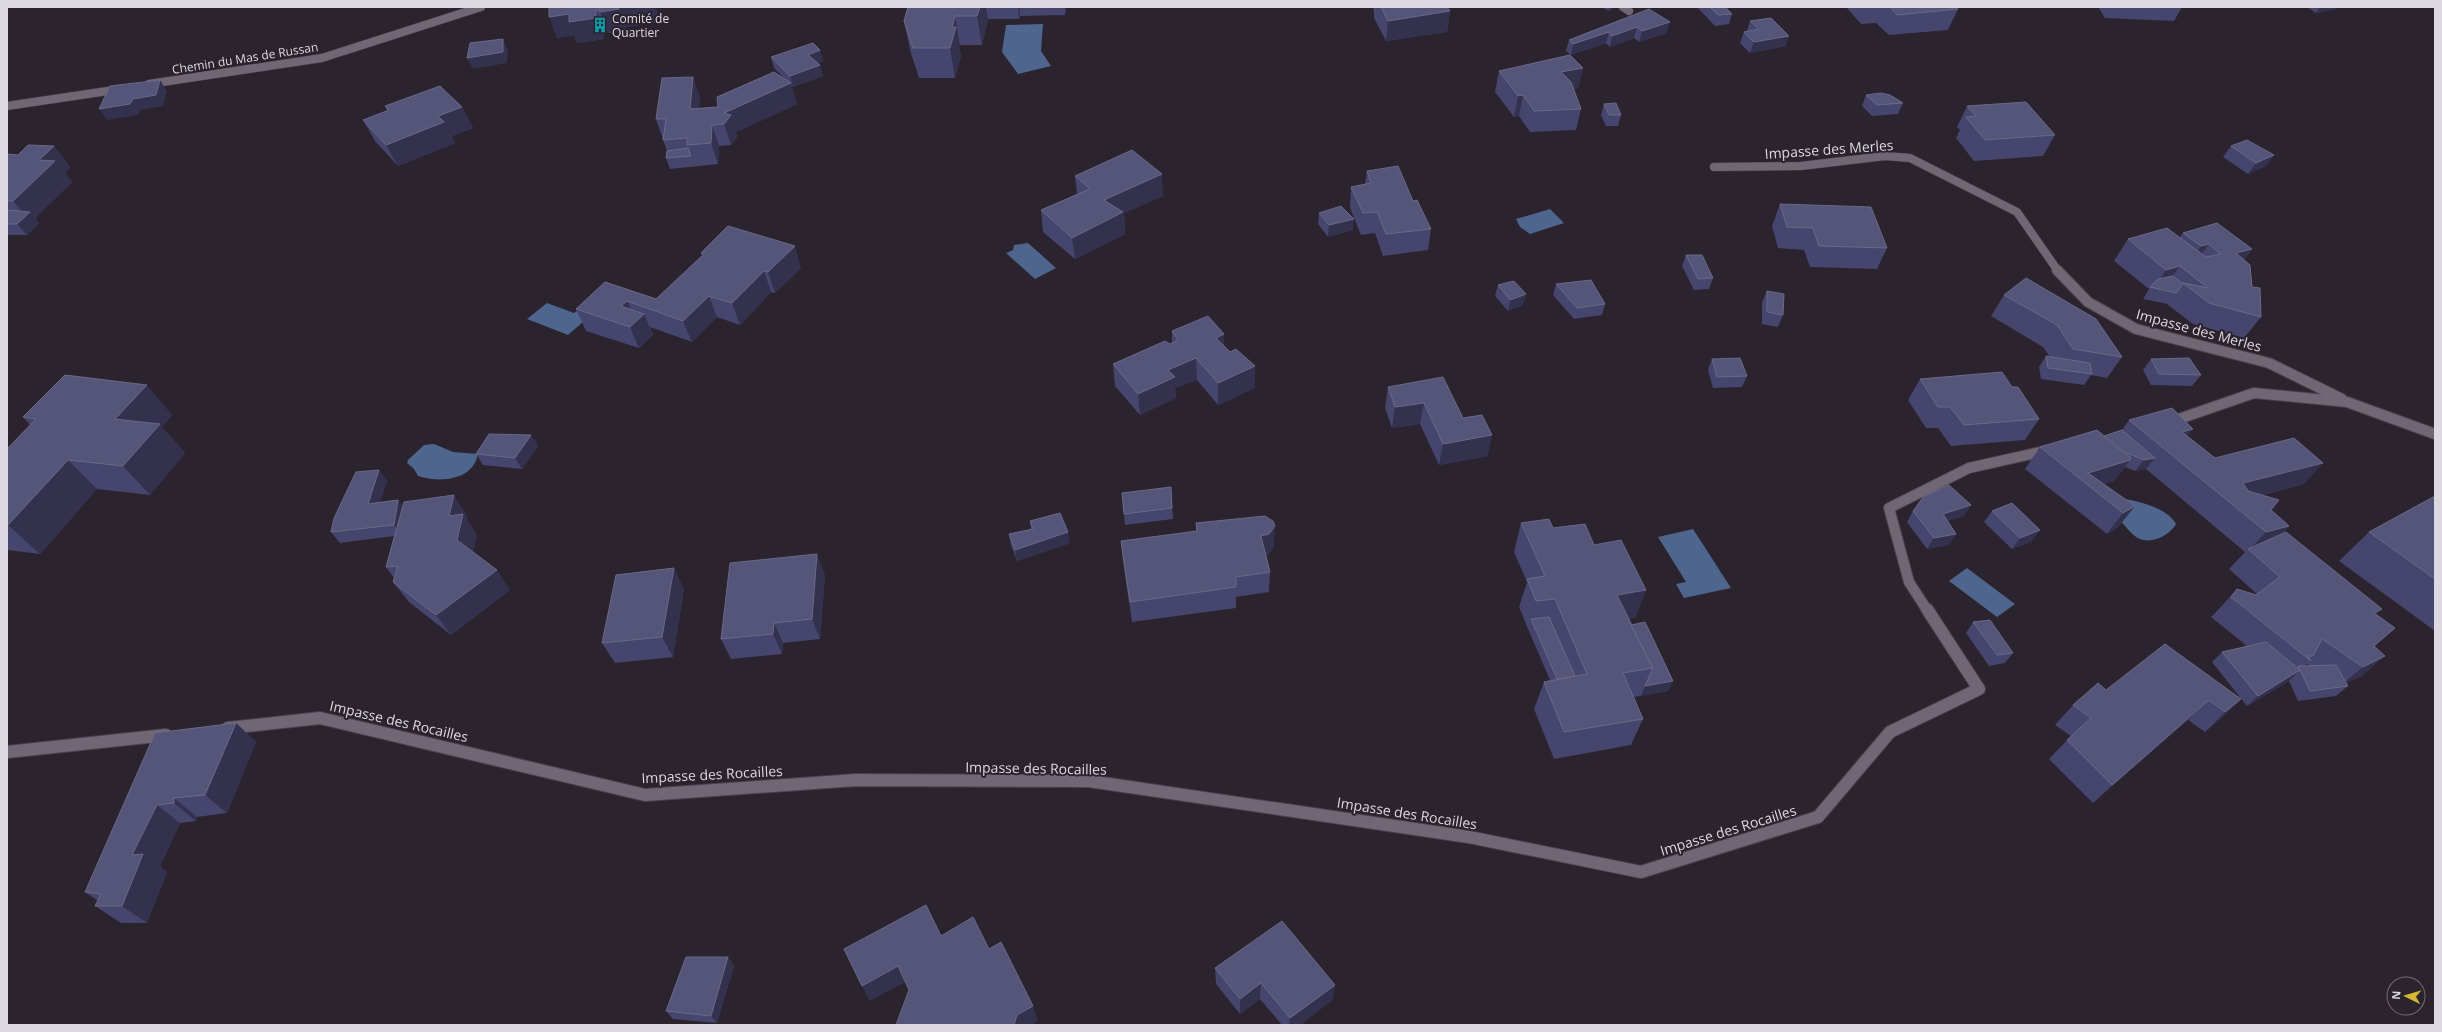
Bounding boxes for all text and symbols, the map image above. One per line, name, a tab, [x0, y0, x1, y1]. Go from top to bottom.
place label: Comité de Quartier	[612, 10, 669, 41]
building icon: Comité de Quartier	[591, 16, 609, 34]
street label: Chemin du Mas de Russan	[171, 38, 319, 78]
street label: Impasse des Merles	[1764, 135, 1894, 163]
street label: Impasse des Merles	[2134, 304, 2264, 356]
street label: Impasse des Rocailles	[328, 696, 470, 746]
street label: Impasse des Rocailles	[965, 757, 1107, 779]
street label: Impasse des Rocailles	[641, 761, 783, 787]
street label: Impasse des Rocailles	[1336, 793, 1479, 833]
street label: Impasse des Rocailles	[1658, 800, 1799, 860]
north arrow	[2386, 976, 2426, 1016]
text: N	[2388, 990, 2403, 1000]

